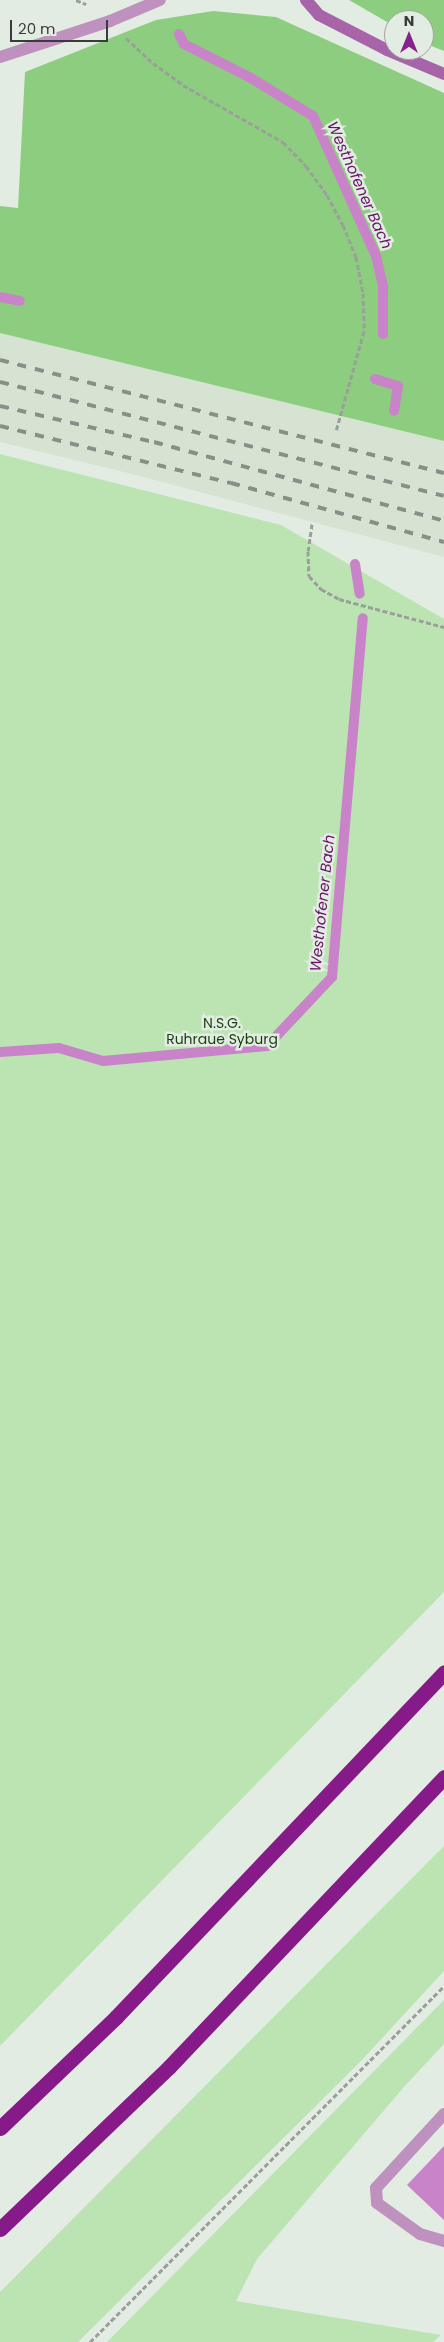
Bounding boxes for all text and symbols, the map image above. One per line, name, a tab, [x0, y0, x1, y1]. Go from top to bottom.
scale bar	[12, 10, 110, 42]
north arrow	[384, 10, 434, 60]
text: N	[404, 11, 414, 31]
text: 20 m	[18, 18, 56, 39]
water label: Westhofener Bach	[324, 118, 396, 252]
water label: Westhofener Bach	[306, 834, 338, 972]
park label: N.S.G. Ruhraue Syburg	[166, 1015, 278, 1048]

